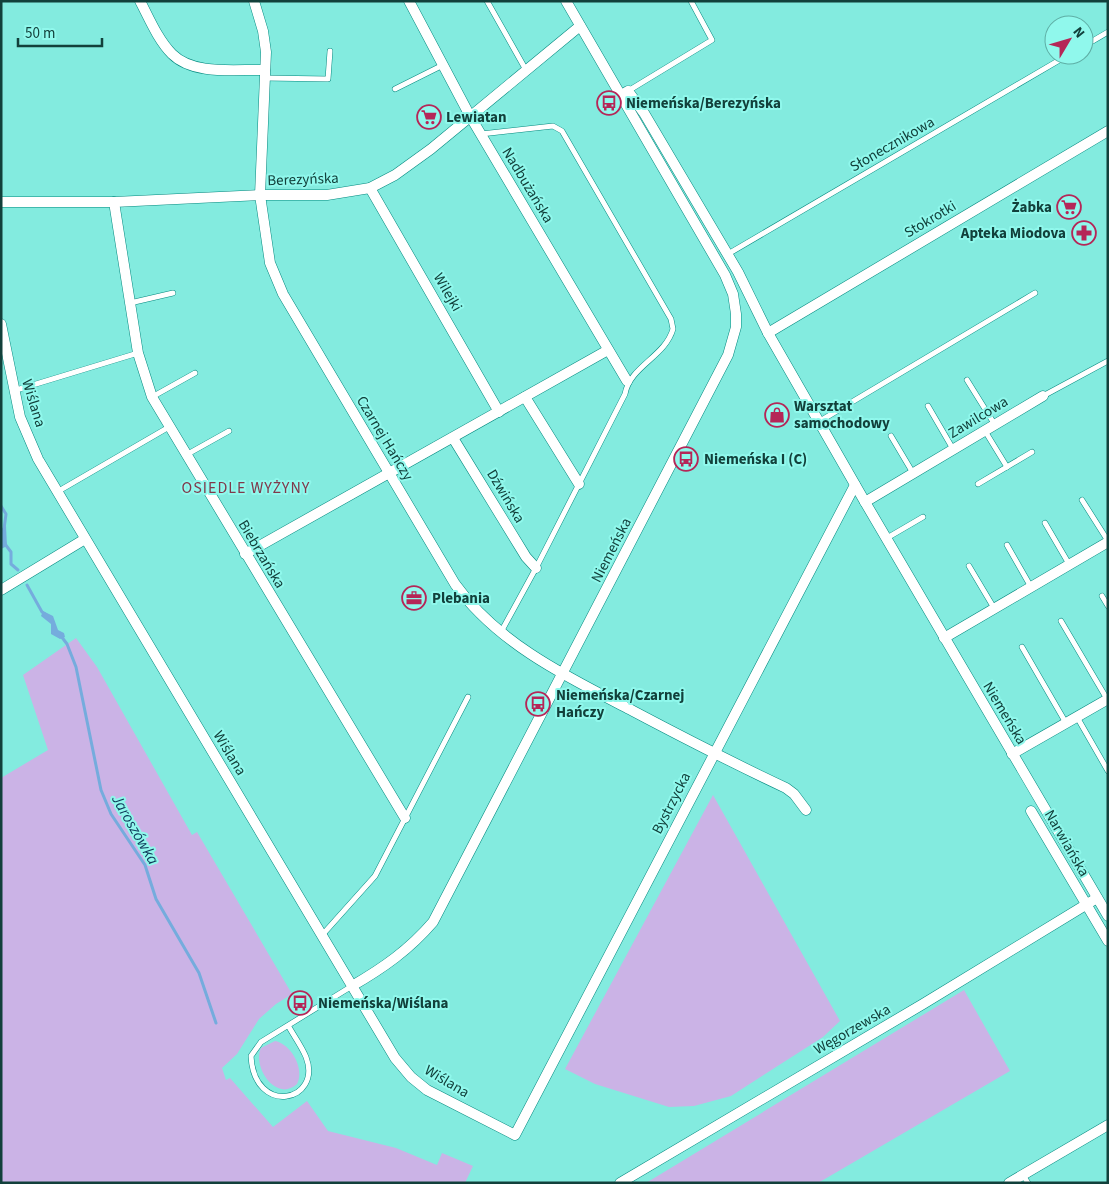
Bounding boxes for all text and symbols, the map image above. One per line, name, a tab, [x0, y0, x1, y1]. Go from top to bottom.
scale bar	[18, 15, 101, 47]
north arrow	[1044, 15, 1094, 65]
text: 50 m	[25, 23, 55, 44]
text: N	[1068, 23, 1089, 42]
bus stop icon: Niemeńska/Berezyńska	[596, 90, 622, 116]
place label: Niemeńska/Berezyńska	[626, 93, 781, 114]
supermarket icon: Lewiatan	[416, 104, 442, 130]
place label: Lewiatan	[446, 107, 507, 128]
street label: Słonecznikowa	[846, 112, 939, 177]
street label: Nadbużańska	[497, 143, 558, 227]
street label: Berezyńska	[267, 168, 339, 191]
supermarket icon: Żabka	[1056, 194, 1082, 220]
street label: Stokrotki	[900, 196, 960, 243]
place label: Żabka	[1012, 197, 1052, 218]
pharmacy icon: Apteka Miodova	[1071, 220, 1097, 246]
place label: Apteka Miodova	[960, 223, 1066, 244]
street label: Wilejki	[428, 269, 467, 316]
street label: Wiślana	[16, 377, 51, 430]
street label: Zawilcowa	[944, 391, 1012, 444]
street label: Czarnej Hańczy	[351, 392, 418, 485]
place label: Warsztat samochodowy	[794, 396, 890, 434]
shop icon: Warsztat samochodowy	[764, 402, 790, 428]
bus stop icon: Niemeńska I (C)	[673, 446, 699, 472]
place label: Niemeńska I (C)	[704, 449, 807, 470]
street label: Dźwińska	[481, 465, 530, 527]
district label: OSIEDLE WYŻYNY	[182, 477, 310, 499]
street label: Niemeńska	[586, 514, 637, 586]
street label: Biebrzańska	[233, 516, 290, 592]
office icon: Plebania	[401, 585, 427, 611]
place label: Plebania	[432, 588, 490, 609]
street label: Niemeńska	[978, 678, 1032, 749]
place label: Niemeńska/Czarnej Hańczy	[556, 685, 684, 723]
bus stop icon: Niemeńska/Czarnej Hańczy	[525, 691, 551, 717]
street label: Wiślana	[208, 727, 251, 780]
street label: Bystrzycka	[647, 769, 696, 838]
water label: Jaroszówka	[106, 790, 164, 869]
street label: Narwiańska	[1039, 806, 1094, 881]
bus stop icon: Niemeńska/Wiślana	[287, 990, 313, 1016]
place label: Niemeńska/Wiślana	[318, 993, 449, 1014]
street label: Węgorzewska	[810, 999, 894, 1060]
street label: Wiślana	[420, 1060, 473, 1103]

